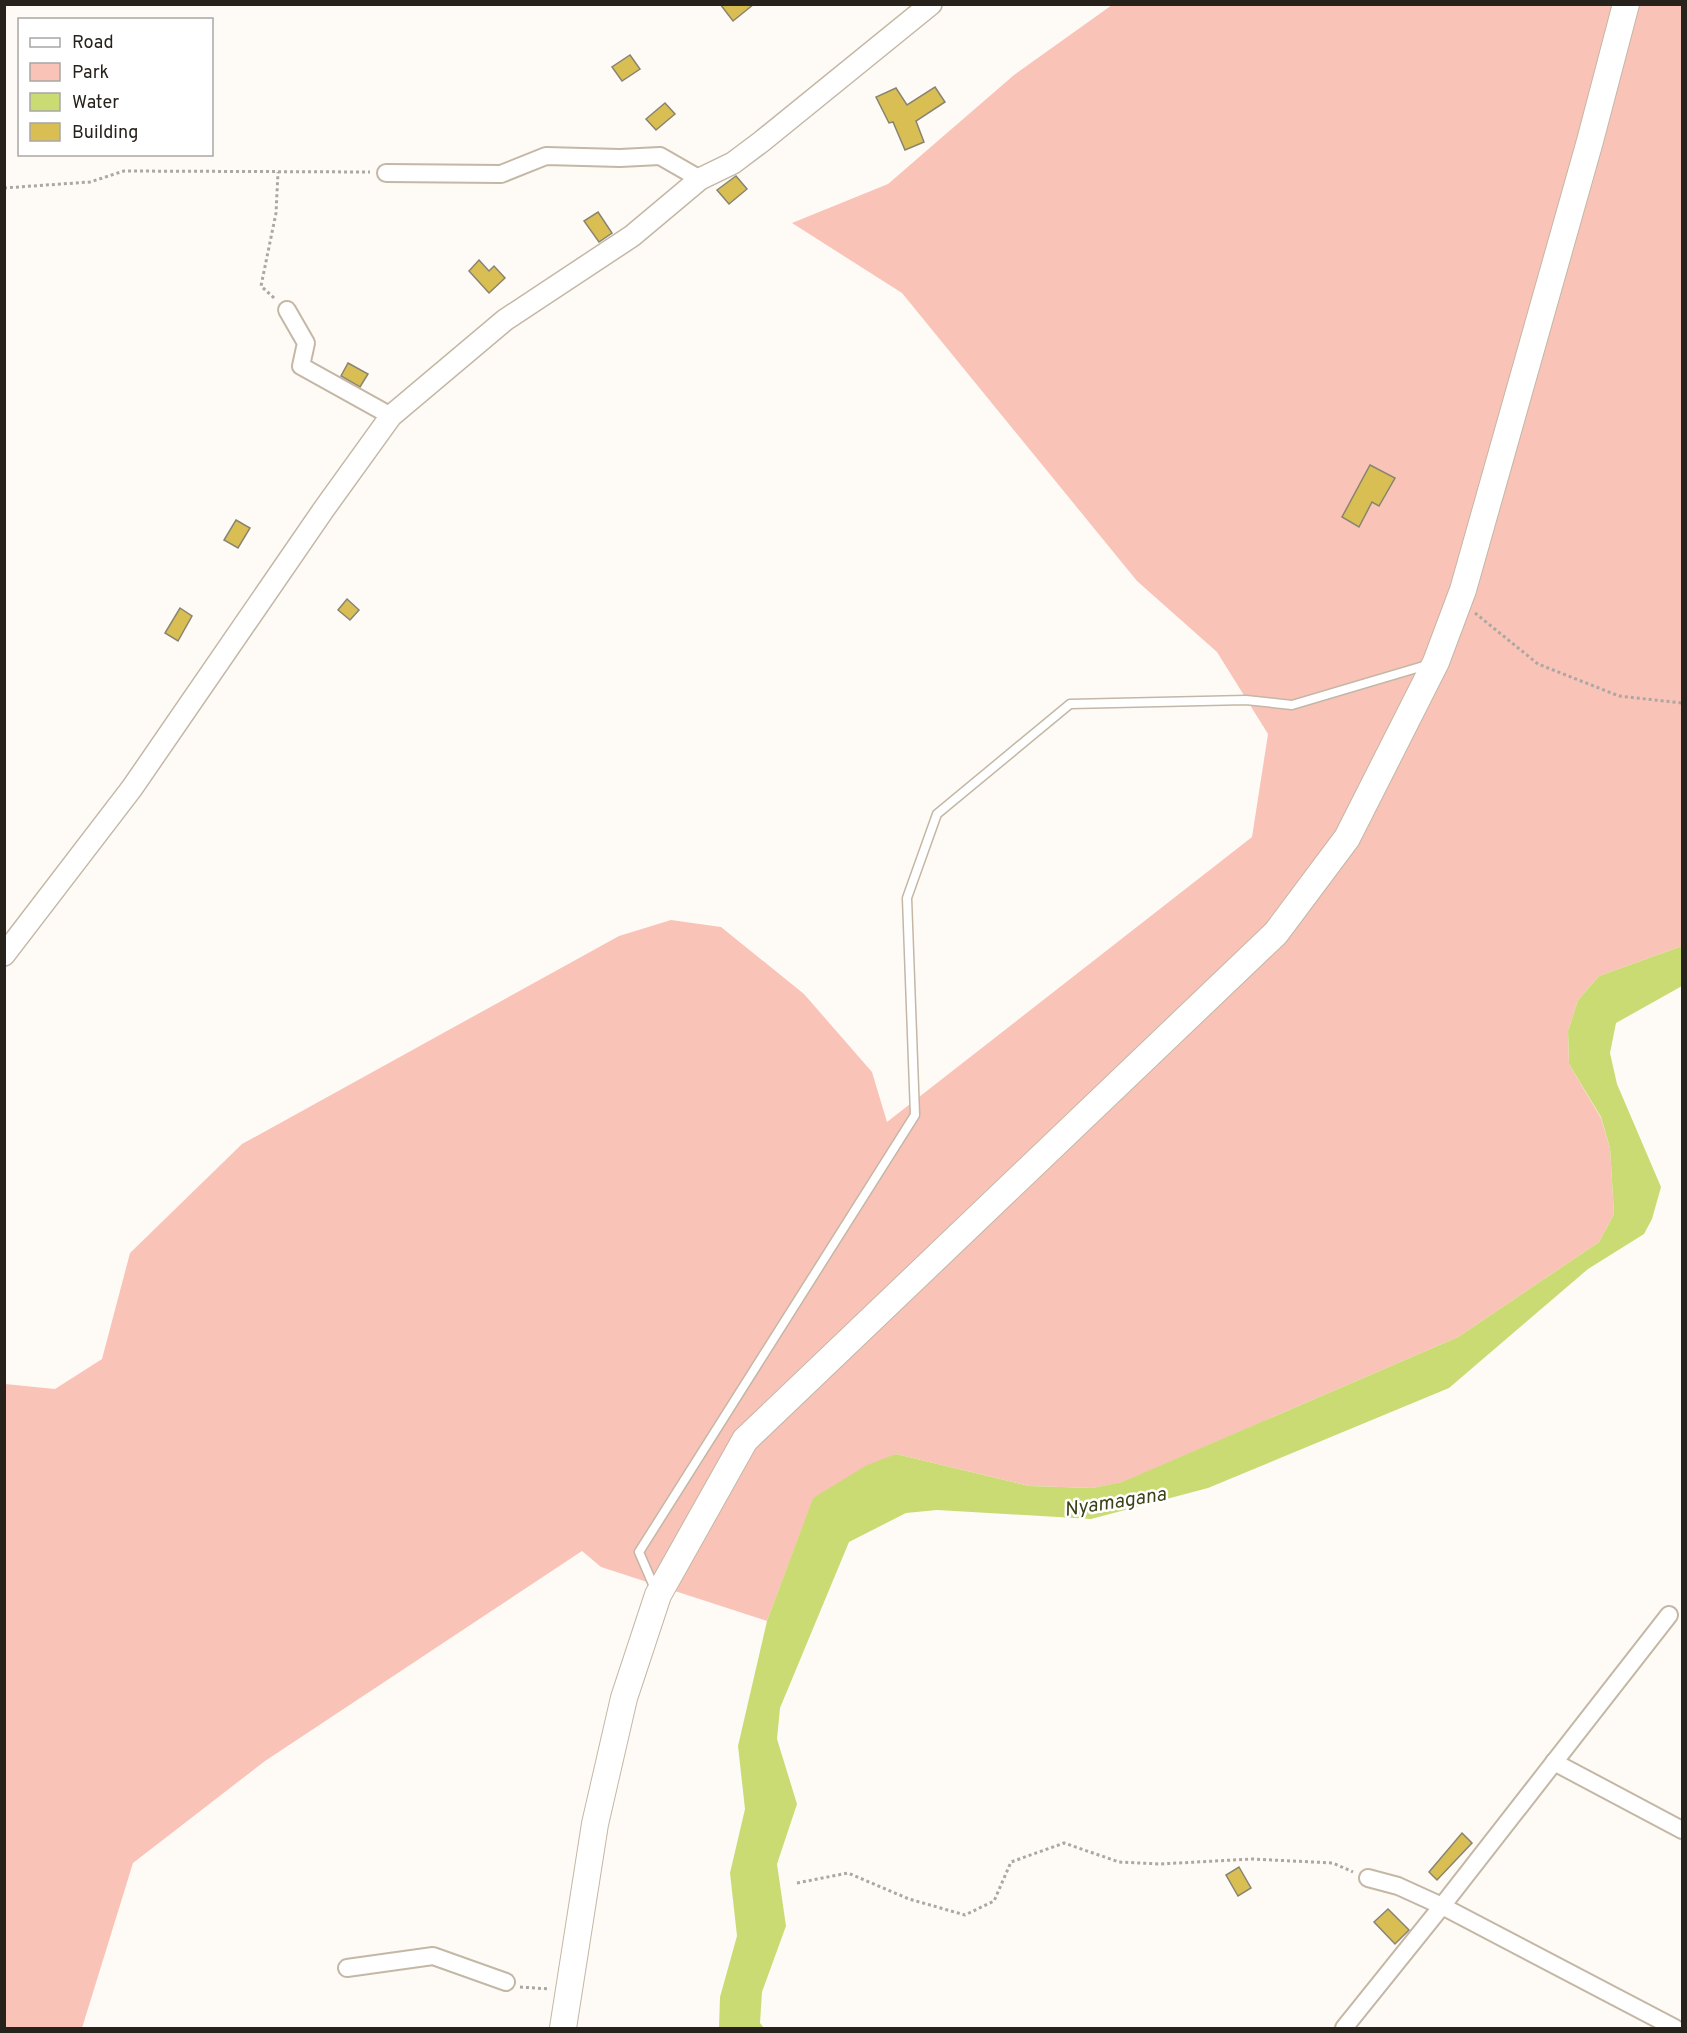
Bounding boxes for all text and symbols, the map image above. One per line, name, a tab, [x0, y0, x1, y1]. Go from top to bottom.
legend	[18, 18, 213, 156]
text: Road	[72, 32, 114, 55]
text: Park	[72, 62, 109, 85]
text: Water	[72, 92, 119, 115]
text: Building	[72, 122, 138, 145]
water label: Nyamagana	[1062, 1482, 1169, 1524]

